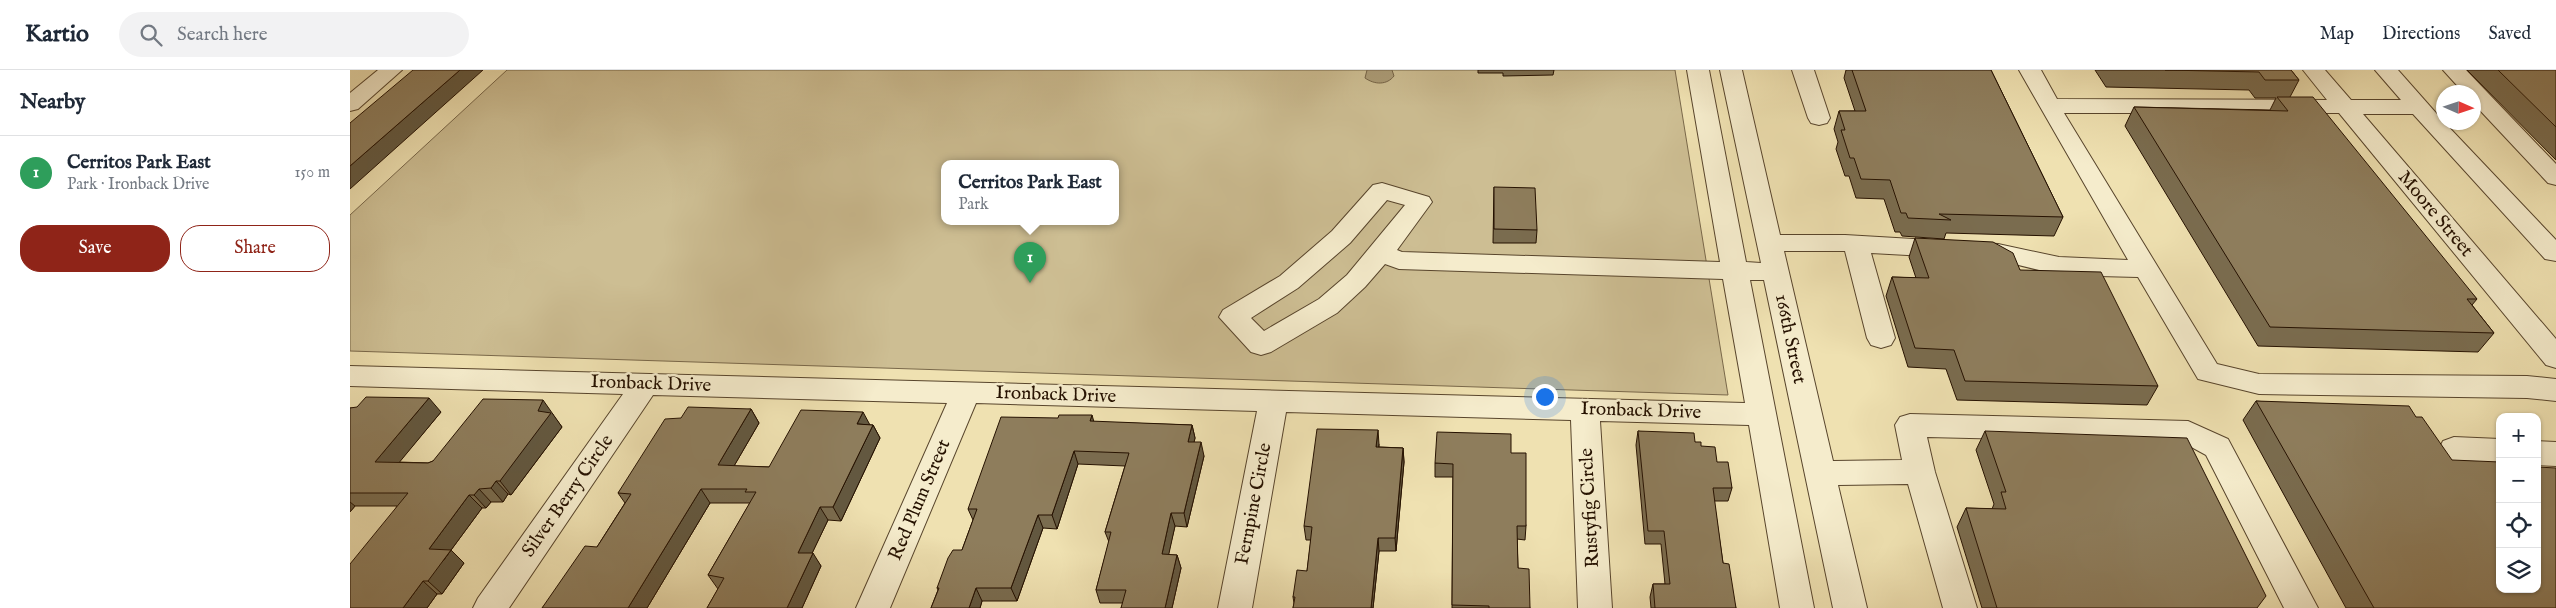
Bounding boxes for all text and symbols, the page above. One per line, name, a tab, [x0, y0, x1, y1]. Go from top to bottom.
search box	[119, 12, 469, 57]
text: Kartio	[25, 19, 89, 50]
icon: search	[137, 21, 165, 49]
text: Search here	[177, 23, 268, 47]
text: Map	[2320, 23, 2354, 46]
text: Directions	[2382, 23, 2460, 46]
text: Saved	[2488, 23, 2531, 46]
north arrow	[2436, 85, 2481, 130]
text: Nearby	[20, 89, 85, 116]
text: Cerritos Park East	[67, 151, 211, 175]
popup	[941, 160, 1119, 225]
text: 1	[33, 163, 39, 183]
text: 150 m	[295, 163, 330, 183]
street label: Moore Street	[2392, 166, 2478, 262]
text: Cerritos Park East	[958, 171, 1102, 195]
text: Park · Ironback Drive	[67, 175, 209, 195]
text: Park	[958, 195, 989, 215]
button: Save	[20, 225, 170, 272]
button: Share	[180, 225, 330, 272]
pin: 1	[1014, 242, 1046, 283]
street label: 166th Street	[1769, 292, 1811, 387]
street label: Ironback Drive	[590, 370, 712, 398]
street label: Ironback Drive	[995, 381, 1117, 409]
your location	[1532, 384, 1558, 410]
street label: Ironback Drive	[1580, 397, 1702, 425]
map controls	[2496, 413, 2541, 593]
button: +	[2496, 413, 2541, 458]
street label: Silver Berry Circle	[517, 430, 619, 562]
street label: Red Plum Street	[884, 435, 956, 564]
street label: Fernpine Circle	[1230, 441, 1278, 567]
street label: Rustyfig Circle	[1575, 447, 1605, 568]
button: −	[2496, 458, 2541, 503]
button: locate	[2496, 503, 2541, 548]
button: layers	[2496, 548, 2541, 593]

